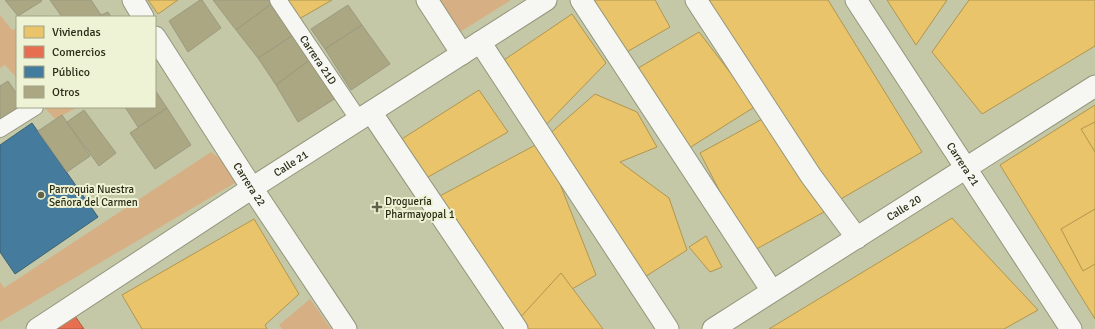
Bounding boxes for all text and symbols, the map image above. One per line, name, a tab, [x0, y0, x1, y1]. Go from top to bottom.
legend	[16, 16, 156, 108]
text: Viviendas	[52, 25, 101, 40]
street label: Carrera 21D	[297, 33, 340, 87]
text: Comercios	[52, 45, 106, 60]
text: Público	[52, 65, 90, 80]
text: Otros	[52, 85, 80, 100]
street label: Carrera 21	[944, 140, 982, 188]
street label: Calle 21	[271, 147, 310, 179]
street label: Carrera 22	[231, 160, 269, 208]
place label: Parroquia Nuestra Señora del Carmen	[49, 183, 138, 209]
marker: Parroquia Nuestra Señora del Carmen	[36, 190, 46, 200]
street label: Calle 20	[884, 192, 923, 223]
place label: Droguería Pharmayopal 1	[385, 195, 455, 221]
marker: Droguería Pharmayopal 1	[372, 202, 382, 212]

